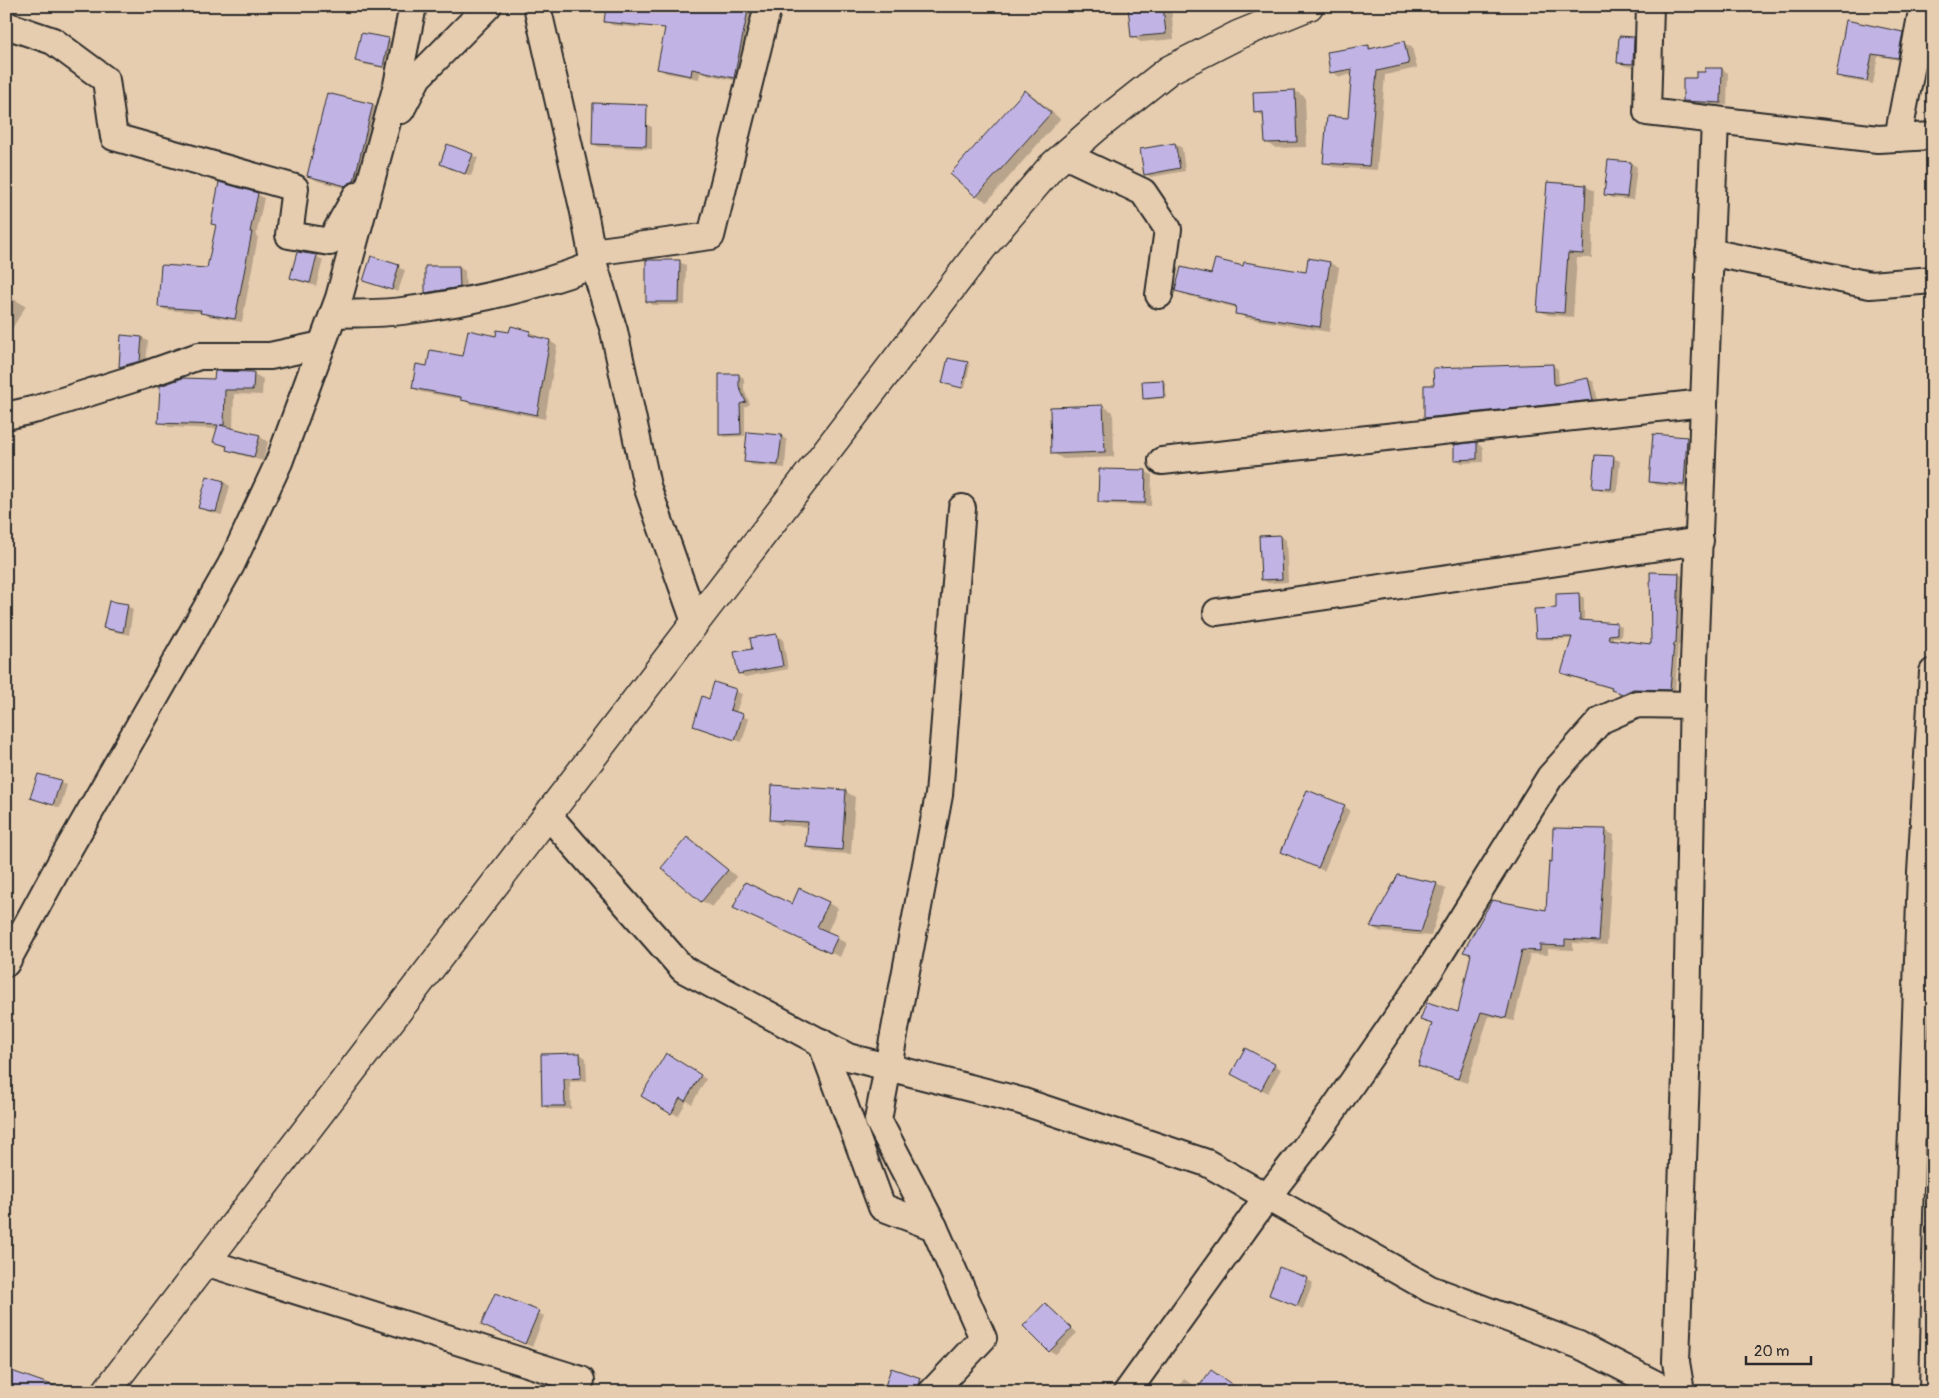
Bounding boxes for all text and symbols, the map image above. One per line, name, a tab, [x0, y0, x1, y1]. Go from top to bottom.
scale bar	[1746, 1333, 1812, 1365]
text: 20 m	[1754, 1342, 1789, 1361]

